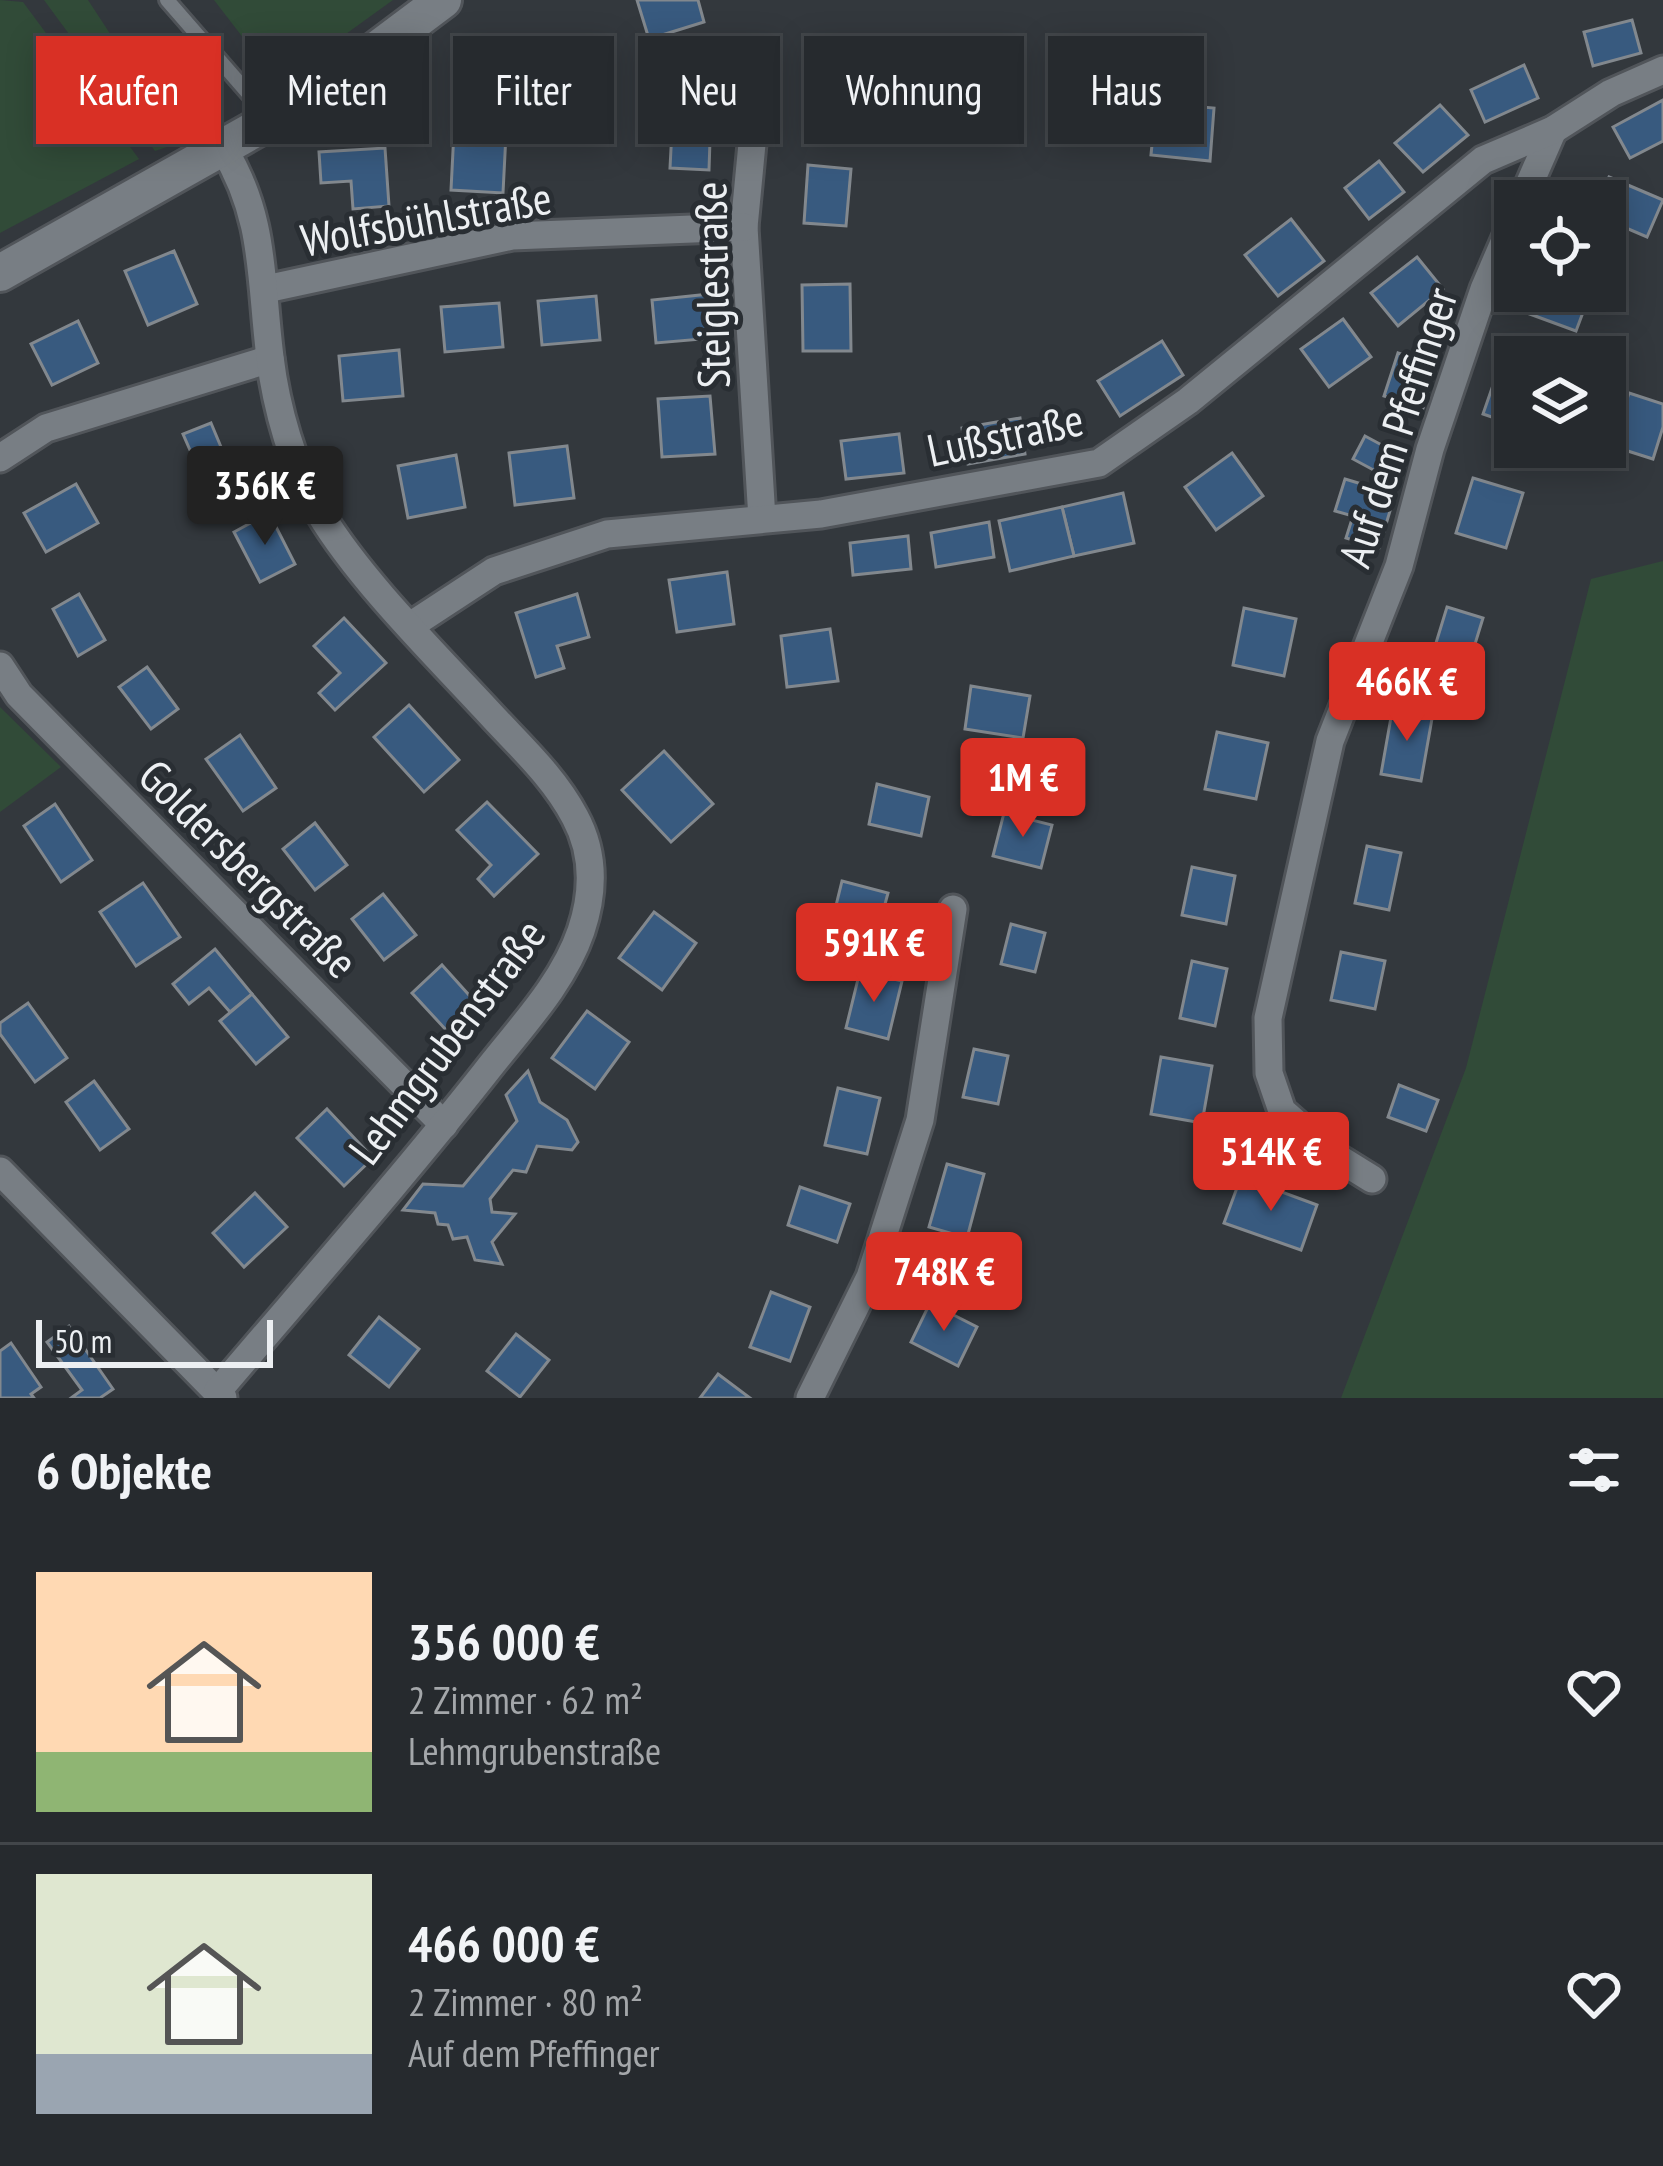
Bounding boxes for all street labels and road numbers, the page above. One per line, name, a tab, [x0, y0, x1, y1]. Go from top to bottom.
street label: Wolfsbühlstraße	[296, 167, 556, 269]
street label: Steiglestraße	[680, 181, 742, 389]
street label: Auf dem Pfeffinger	[1325, 279, 1470, 574]
street label: Lußstraße	[922, 389, 1088, 479]
street label: Goldersbergstraße	[127, 746, 371, 990]
street label: Lehmgrubenstraße	[335, 907, 557, 1175]

